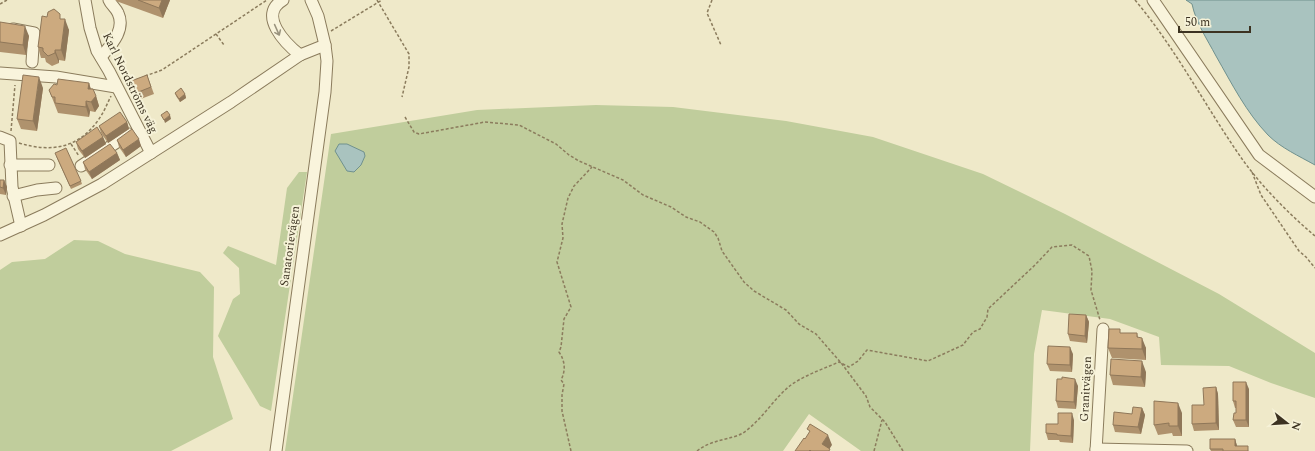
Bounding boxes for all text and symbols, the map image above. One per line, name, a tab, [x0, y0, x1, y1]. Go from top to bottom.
scale bar	[1179, 8, 1250, 34]
text: 50 m	[1185, 13, 1210, 32]
one-way arrow	[274, 23, 281, 35]
street label: Karl Nordströms väg	[97, 29, 163, 137]
street label: Sanatorievägen	[275, 204, 305, 287]
street label: Granitvägen	[1075, 356, 1097, 422]
north arrow	[1267, 403, 1307, 443]
text: N	[1287, 419, 1306, 433]

